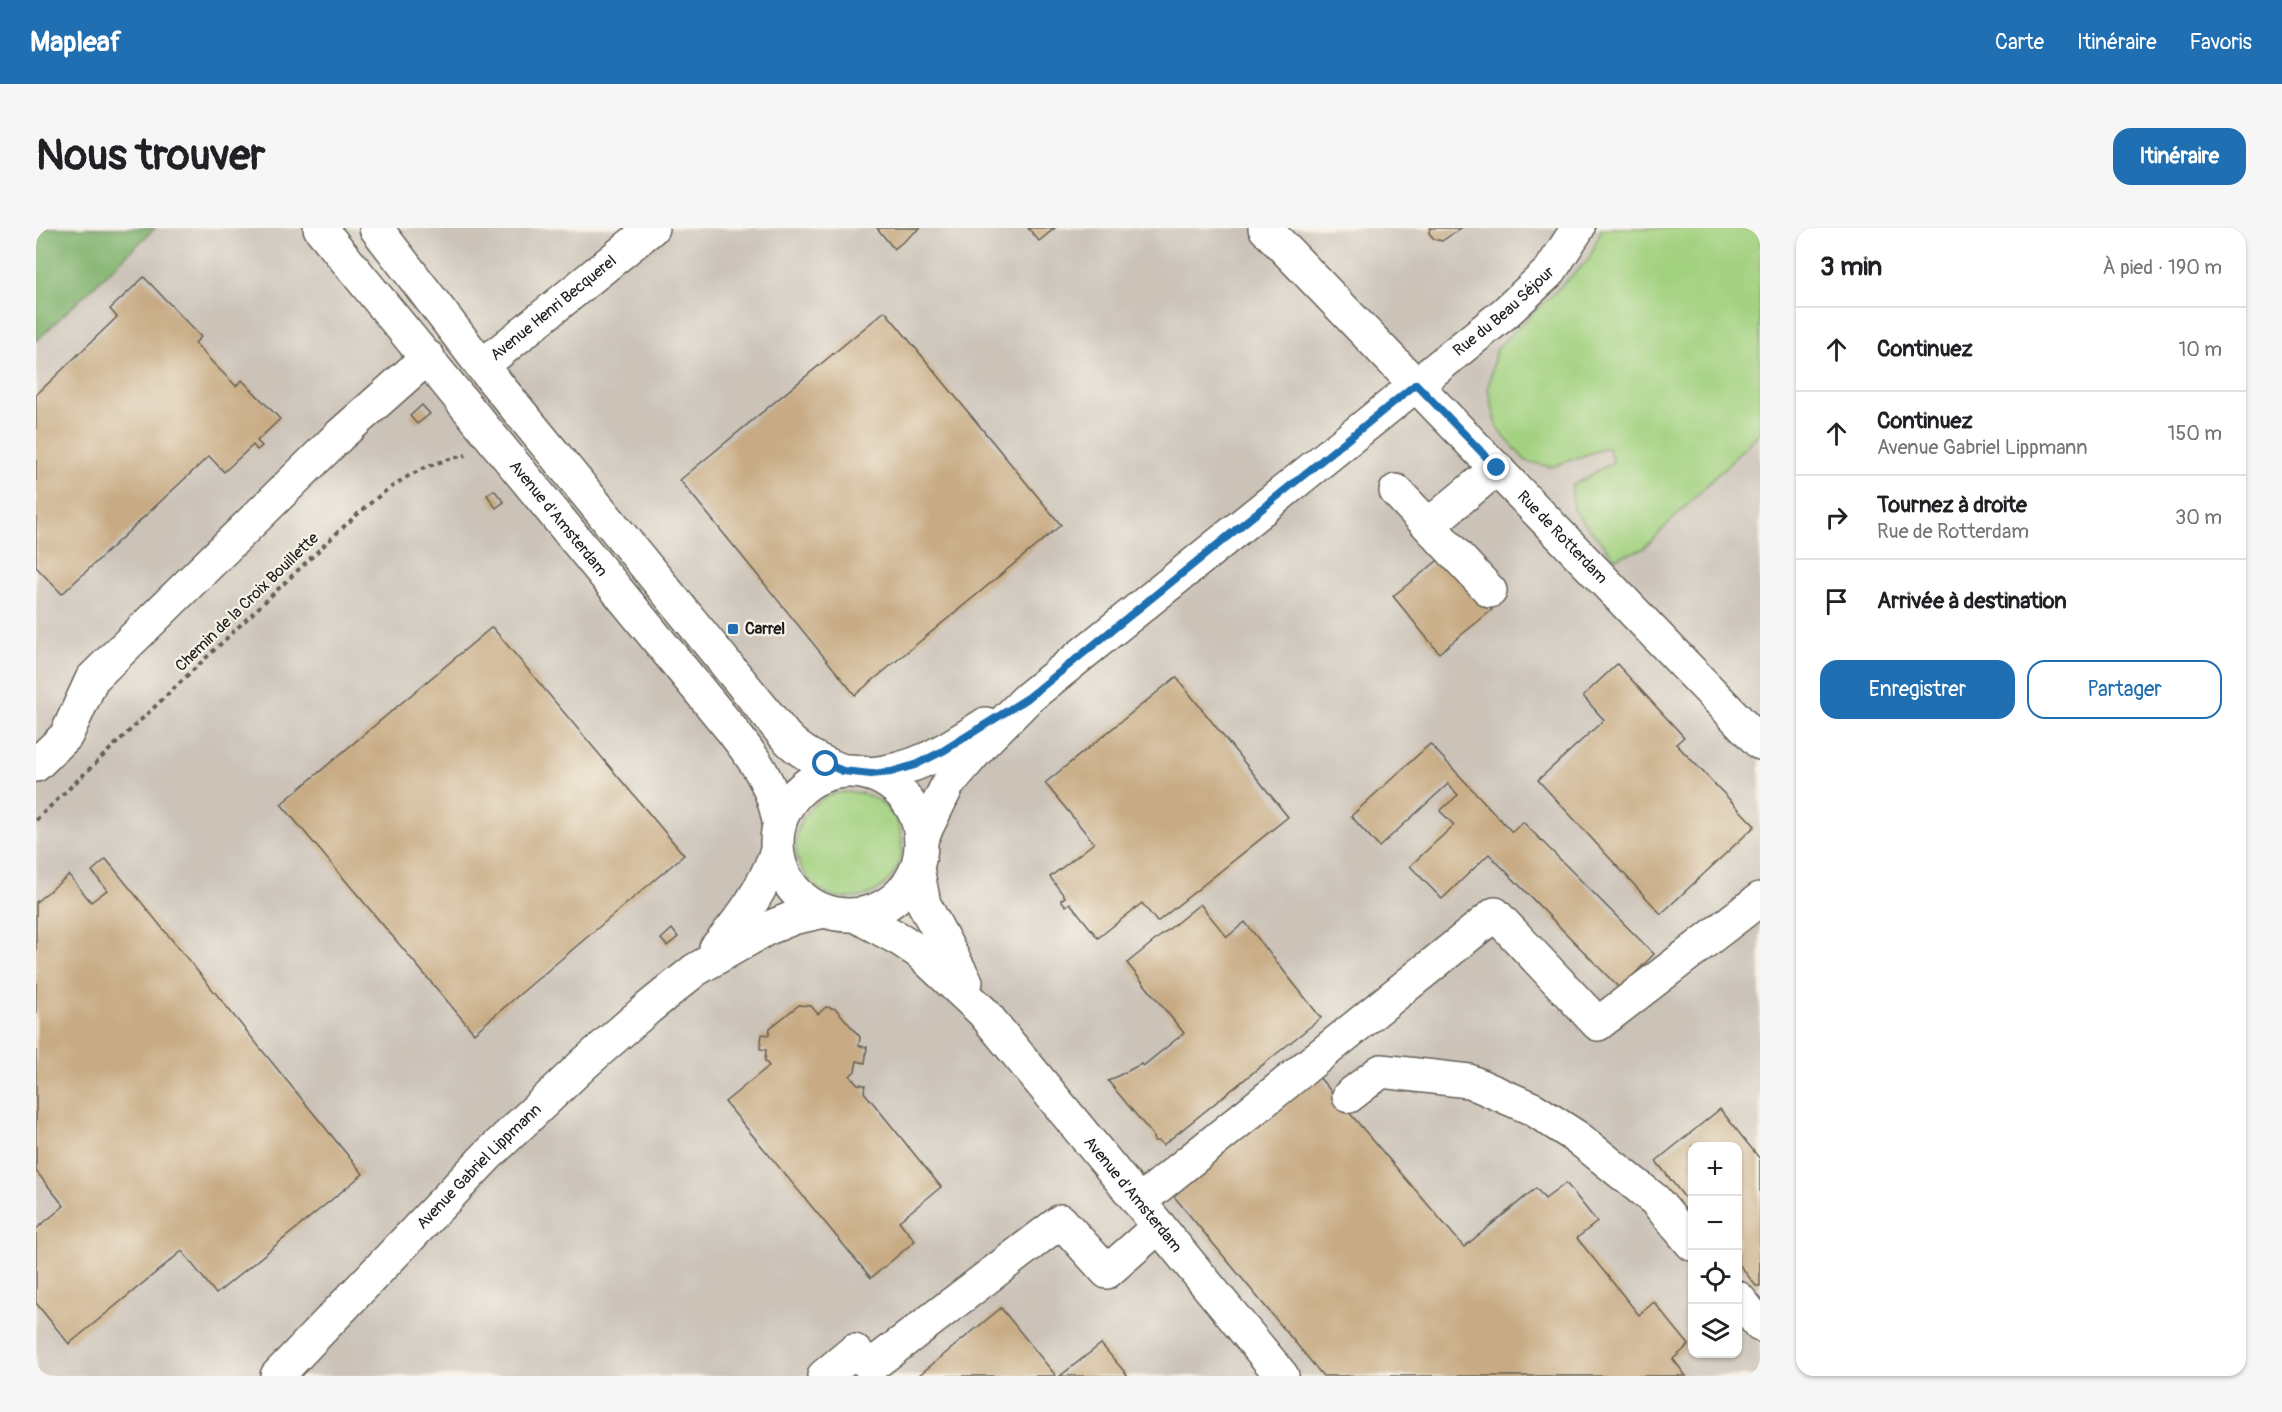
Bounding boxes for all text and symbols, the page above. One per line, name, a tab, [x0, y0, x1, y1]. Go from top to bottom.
text: Mapleaf	[30, 25, 121, 60]
text: Carte	[1995, 29, 2044, 56]
text: Itinéraire	[2077, 29, 2157, 56]
text: Favoris	[2190, 29, 2252, 56]
button: Itinéraire	[2113, 128, 2246, 185]
text: Nous trouver	[36, 130, 265, 182]
street label: Avenue Henri Becquerel	[486, 251, 621, 365]
text: 3 min	[1820, 251, 1882, 283]
text: À pied · 190 m	[2103, 255, 2222, 280]
street label: Rue du Beau Séjour	[1449, 262, 1559, 361]
icon: ahead	[1820, 333, 1853, 366]
text: Continuez	[1877, 335, 1973, 363]
text: 10 m	[2178, 337, 2222, 362]
text: Continuez	[1877, 407, 1973, 435]
icon: ahead	[1820, 417, 1853, 450]
text: 150 m	[2168, 421, 2222, 446]
text: Avenue Gabriel Lippmann	[1877, 435, 2088, 460]
route end	[1483, 454, 1509, 480]
street label: Avenue d'Amsterdam	[505, 457, 612, 581]
street label: Rue de Rotterdam	[1513, 487, 1612, 588]
text: Tournez à droite	[1877, 491, 2027, 519]
icon: right	[1820, 501, 1853, 534]
text: 30 m	[2175, 505, 2222, 530]
text: Rue de Rotterdam	[1877, 519, 2029, 544]
street label: Chemin de la Croix Bouillette	[171, 528, 323, 676]
icon: arrive	[1820, 585, 1853, 618]
text: Arrivée à destination	[1877, 587, 2067, 615]
place label: Carrel	[745, 619, 785, 639]
marker: Carrel	[726, 622, 740, 636]
button: Enregistrer	[1820, 660, 2015, 719]
button: Partager	[2027, 660, 2222, 719]
route start	[812, 750, 838, 776]
street label: Avenue Gabriel Lippmann	[412, 1100, 546, 1233]
street label: Avenue d'Amsterdam	[1079, 1133, 1186, 1257]
map controls	[1688, 1142, 1742, 1358]
button: +	[1688, 1142, 1742, 1196]
button: −	[1688, 1196, 1742, 1250]
button: locate	[1688, 1250, 1742, 1304]
button: layers	[1688, 1304, 1742, 1358]

